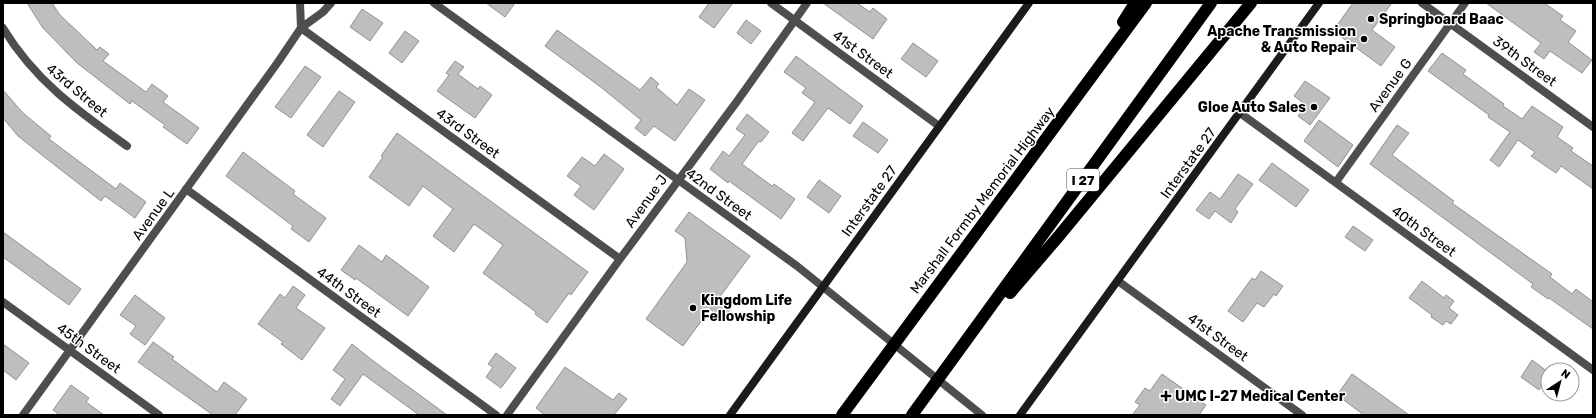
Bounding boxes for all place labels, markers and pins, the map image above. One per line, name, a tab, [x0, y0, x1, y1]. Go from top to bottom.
place label: Springboard Baac	[1379, 11, 1504, 28]
marker: Springboard Baac	[1366, 14, 1376, 24]
place label: Apache Transmission & Auto Repair	[1207, 23, 1357, 56]
marker: Apache Transmission & Auto Repair	[1359, 34, 1369, 44]
place label: Gloe Auto Sales	[1198, 99, 1306, 116]
marker: Gloe Auto Sales	[1309, 102, 1319, 112]
place label: Kingdom Life Fellowship	[701, 292, 792, 325]
marker: Kingdom Life Fellowship	[688, 303, 698, 313]
place label: UMC I-27 Medical Center	[1175, 388, 1346, 405]
marker: UMC I-27 Medical Center	[1160, 390, 1172, 402]

